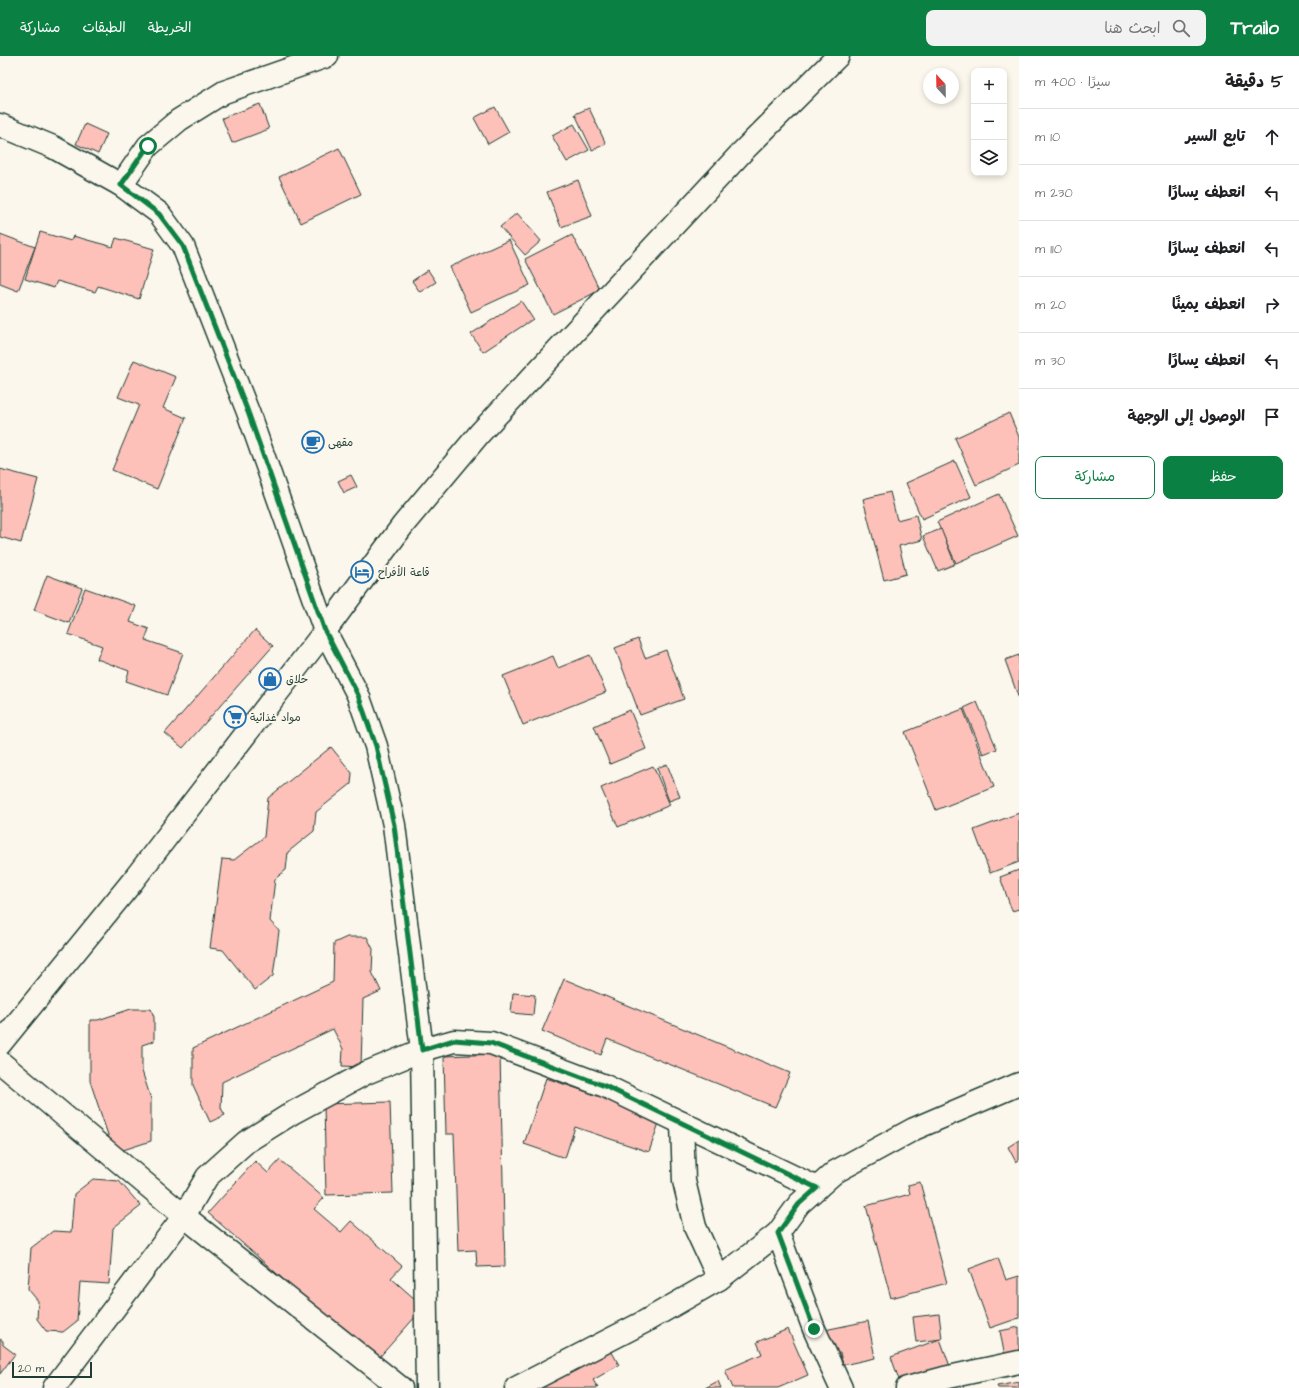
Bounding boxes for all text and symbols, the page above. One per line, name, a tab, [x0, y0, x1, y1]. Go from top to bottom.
search box	[926, 10, 1206, 46]
text: Trailo	[1230, 15, 1279, 42]
icon: search	[1170, 17, 1192, 39]
text: مشاركة	[20, 18, 60, 38]
text: الطبقات	[82, 18, 126, 38]
text: الخريطة	[148, 18, 191, 38]
text: ابحث هنا	[1104, 18, 1160, 39]
north arrow	[923, 68, 959, 104]
map controls	[971, 68, 1007, 176]
button: +	[971, 68, 1007, 104]
text: 5 دقيقة	[1225, 70, 1283, 94]
text: سيرًا · 400 m	[1035, 73, 1110, 91]
button: −	[971, 104, 1007, 140]
text: تابع السير	[1186, 126, 1245, 147]
icon: ahead	[1261, 126, 1283, 148]
text: 10 m	[1035, 128, 1060, 146]
route start	[139, 137, 157, 155]
button: layers	[971, 140, 1007, 176]
text: انعطف يسارًا	[1168, 182, 1245, 203]
icon: left	[1261, 182, 1283, 204]
text: 230 m	[1035, 184, 1073, 202]
text: انعطف يسارًا	[1168, 238, 1245, 259]
icon: left	[1261, 238, 1283, 260]
text: 110 m	[1035, 240, 1062, 258]
text: انعطف يمينًا	[1172, 294, 1245, 315]
icon: right	[1261, 294, 1283, 316]
text: 20 m	[1035, 296, 1066, 314]
text: انعطف يسارًا	[1168, 350, 1245, 371]
icon: left	[1261, 350, 1283, 372]
text: 30 m	[1035, 352, 1065, 370]
text: الوصول إلى الوجهة	[1128, 406, 1245, 427]
icon: arrive	[1261, 406, 1283, 428]
cafe icon: مقهى	[300, 429, 326, 455]
place label: مقهى	[328, 435, 353, 450]
button: مشاركة	[1035, 456, 1155, 499]
button: حفظ	[1163, 456, 1283, 499]
hotel icon: قاعة الأفراح	[349, 559, 375, 585]
place label: قاعة الأفراح	[378, 565, 430, 580]
shop icon: حلاق	[257, 666, 283, 692]
place label: حلاق	[286, 672, 308, 687]
supermarket icon: مواد غذائية	[222, 704, 248, 730]
place label: مواد غذائية	[250, 710, 301, 725]
route end	[805, 1320, 823, 1338]
scale bar	[12, 1360, 92, 1379]
text: 20 m	[18, 1361, 44, 1376]

